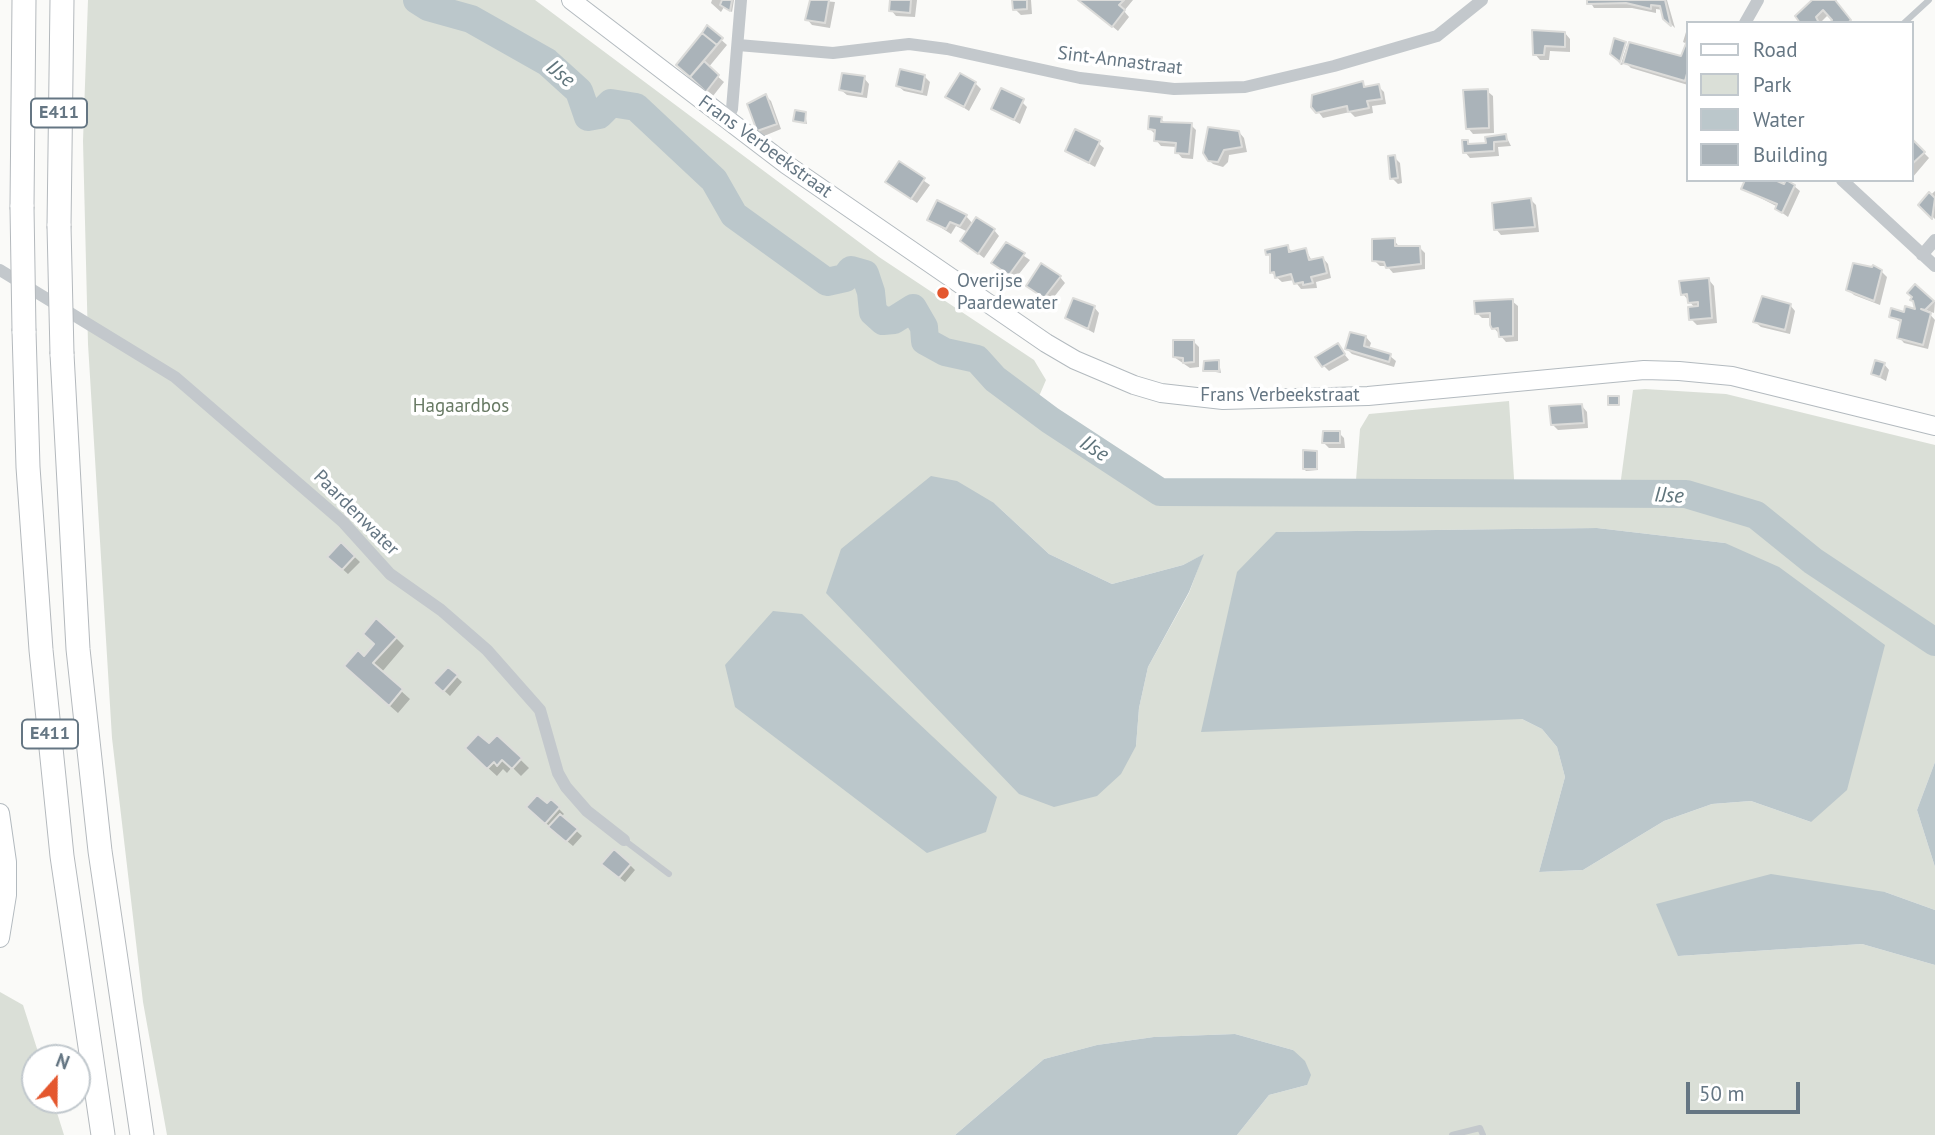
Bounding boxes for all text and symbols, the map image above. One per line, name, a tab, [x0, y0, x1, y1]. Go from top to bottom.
legend	[1686, 21, 1914, 182]
text: Road	[1753, 36, 1797, 63]
street label: Sint-Annastraat	[1056, 42, 1184, 80]
water label: IJse	[541, 55, 579, 93]
text: Park	[1753, 71, 1792, 98]
street label: Frans Verbeekstraat	[694, 91, 836, 203]
road number: E411	[31, 98, 87, 128]
text: Water	[1753, 106, 1805, 133]
text: Building	[1753, 141, 1828, 168]
place label: Overijse Paardewater	[957, 271, 1058, 315]
marker: Overijse Paardewater	[935, 285, 951, 301]
street label: Frans Verbeekstraat	[1200, 385, 1360, 407]
park label: Hagaardbos	[413, 396, 509, 418]
water label: IJse	[1075, 430, 1113, 468]
street label: Paardenwater	[309, 466, 403, 560]
water label: IJse	[1653, 483, 1685, 509]
road number: E411	[22, 720, 78, 748]
north arrow	[21, 1044, 91, 1114]
text: N	[53, 1048, 73, 1075]
scale bar	[1690, 1068, 1804, 1112]
text: 50 m	[1699, 1080, 1745, 1107]

